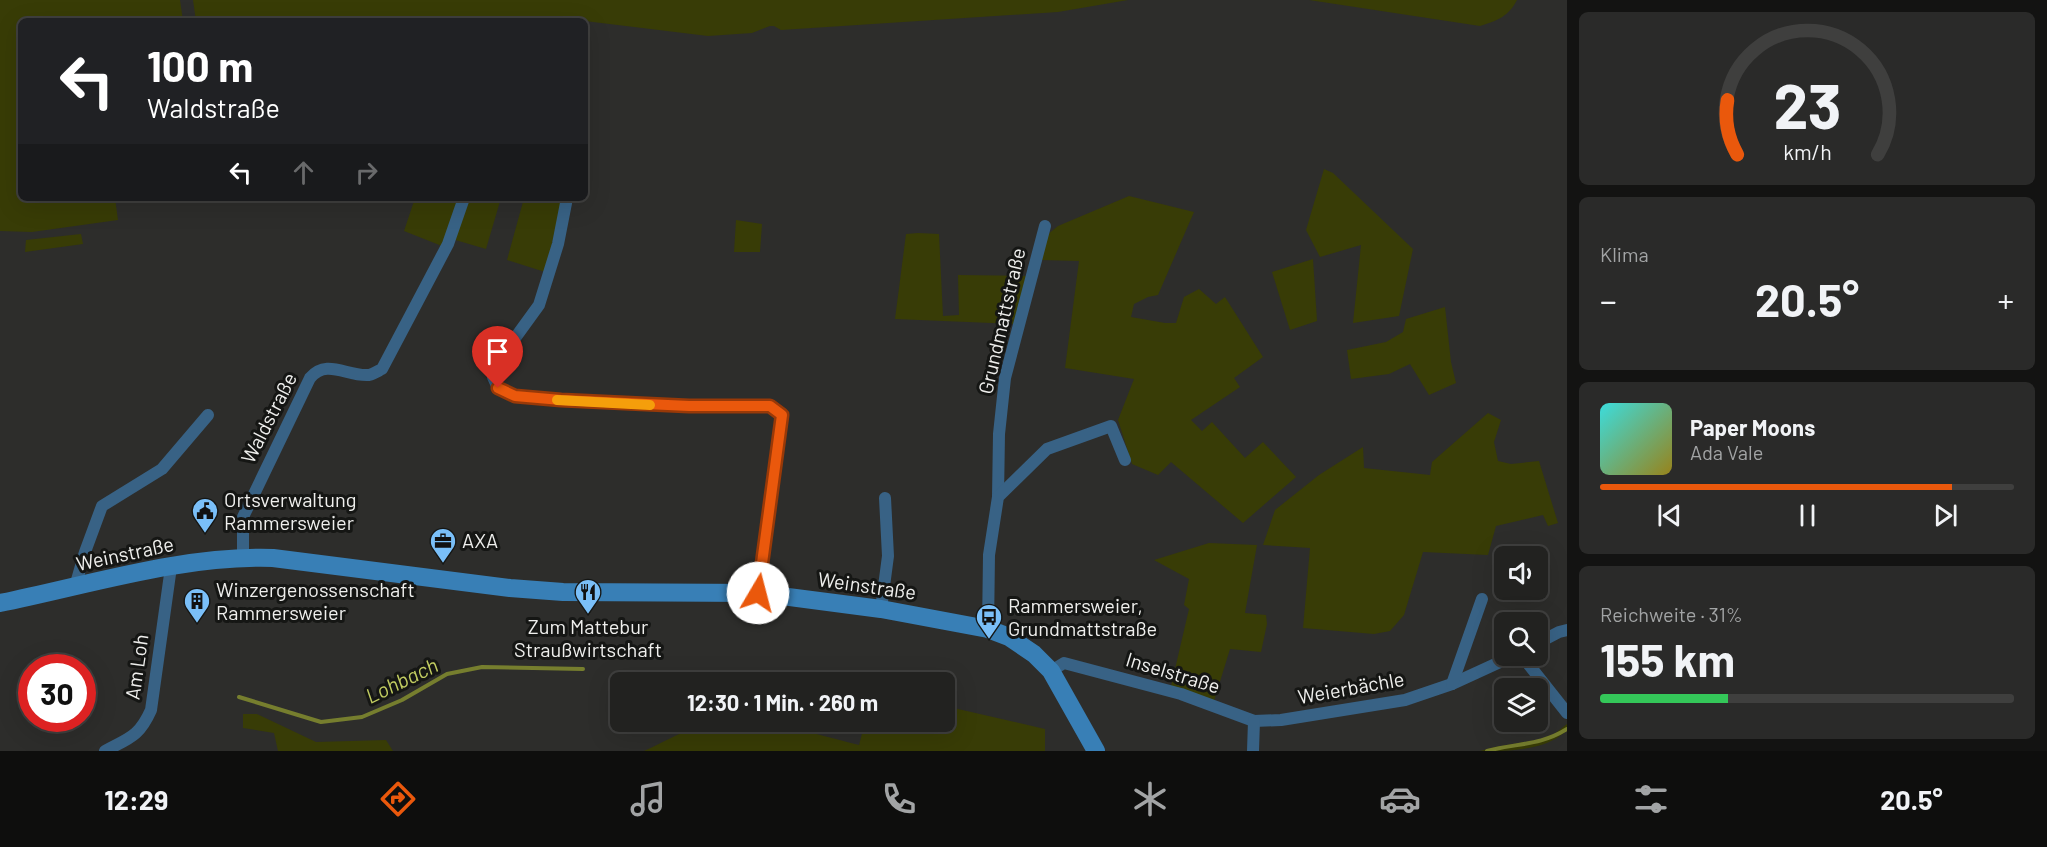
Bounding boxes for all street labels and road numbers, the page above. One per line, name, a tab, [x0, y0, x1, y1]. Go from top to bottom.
street label: Grundmattstraße	[973, 245, 1029, 396]
street label: Waldstraße	[235, 368, 301, 467]
street label: Weinstraße	[74, 531, 176, 575]
street label: Weinstraße	[816, 566, 918, 604]
street label: Am Loh	[120, 633, 152, 701]
street label: Inselstraße	[1123, 646, 1223, 698]
street label: Weierbächle	[1296, 666, 1406, 708]

